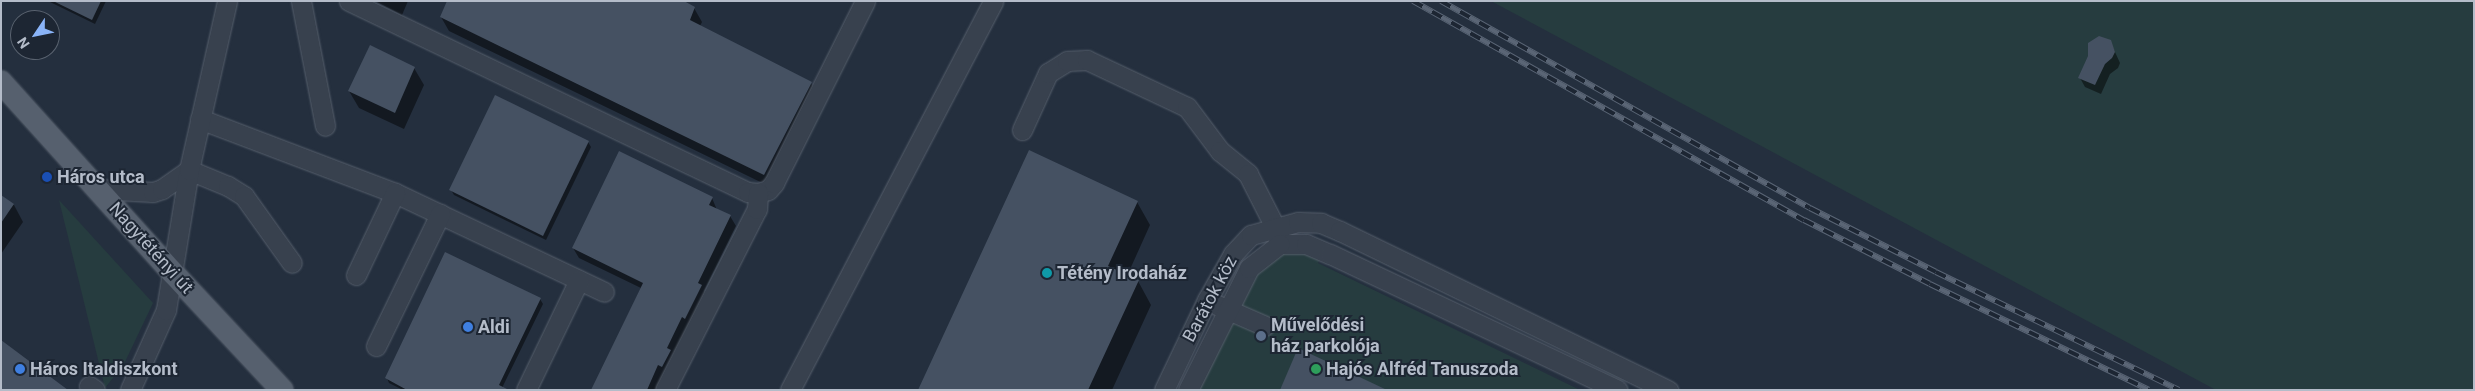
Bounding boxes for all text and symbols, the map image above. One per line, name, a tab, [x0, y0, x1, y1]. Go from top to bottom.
north arrow	[10, 10, 60, 60]
text: N	[14, 34, 33, 51]
place label: Háros utca	[57, 166, 145, 188]
marker: Háros utca	[41, 171, 53, 183]
street label: Nagytétényi út	[104, 198, 198, 298]
street label: Barátok köz	[1178, 252, 1242, 346]
place label: Tétény Irodaház	[1057, 262, 1187, 284]
marker: Tétény Irodaház	[1041, 267, 1053, 279]
place label: Művelődési ház parkolója	[1271, 315, 1380, 358]
place label: Aldi	[478, 316, 510, 338]
marker: Aldi	[462, 321, 474, 333]
marker: Művelődési ház parkolója	[1255, 330, 1267, 342]
place label: Háros Italdiszkont	[30, 358, 178, 380]
place label: Hajós Alfréd Tanuszoda	[1326, 358, 1519, 380]
marker: Háros Italdiszkont	[14, 363, 26, 375]
marker: Hajós Alfréd Tanuszoda	[1310, 363, 1322, 375]

